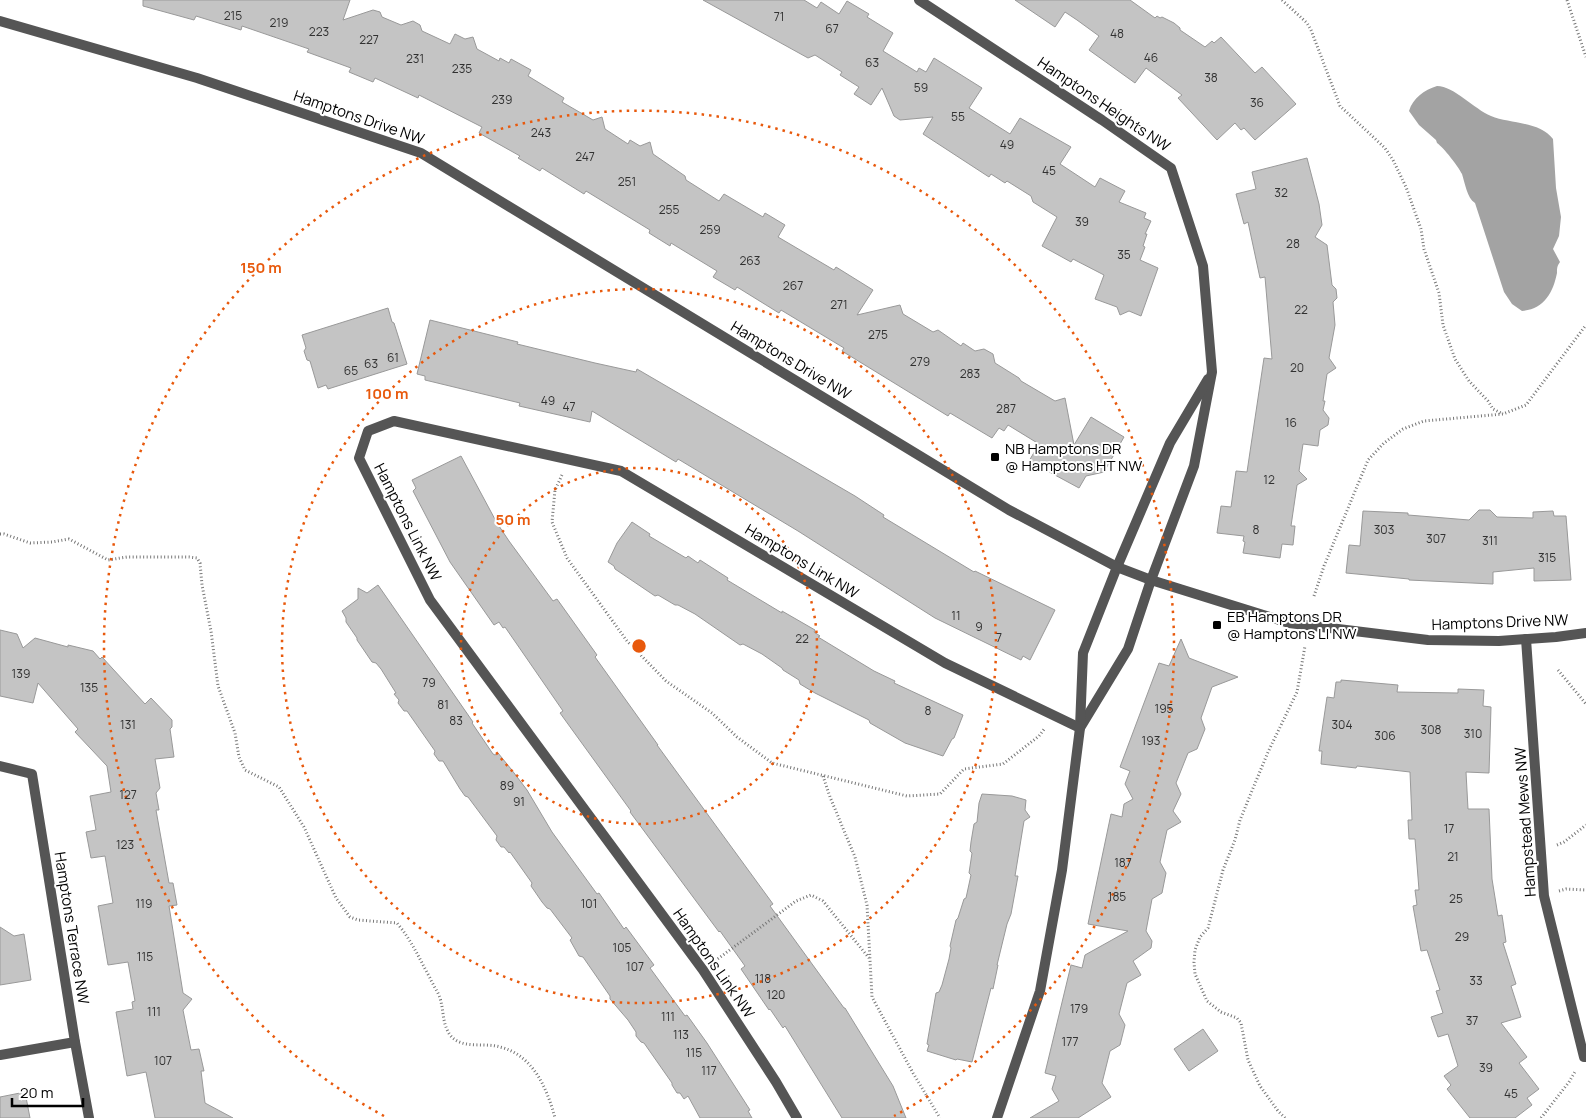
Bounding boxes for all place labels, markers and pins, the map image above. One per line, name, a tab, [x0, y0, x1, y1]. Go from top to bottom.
place label: NB Hamptons DR @ Hamptons HT NW	[1005, 438, 1142, 476]
marker: NB Hamptons DR @ Hamptons HT NW	[989, 451, 1001, 463]
place label: EB Hamptons DR @ Hamptons LI NW	[1227, 606, 1357, 644]
marker: EB Hamptons DR @ Hamptons LI NW	[1211, 619, 1223, 631]
centre of rings	[630, 637, 648, 655]

